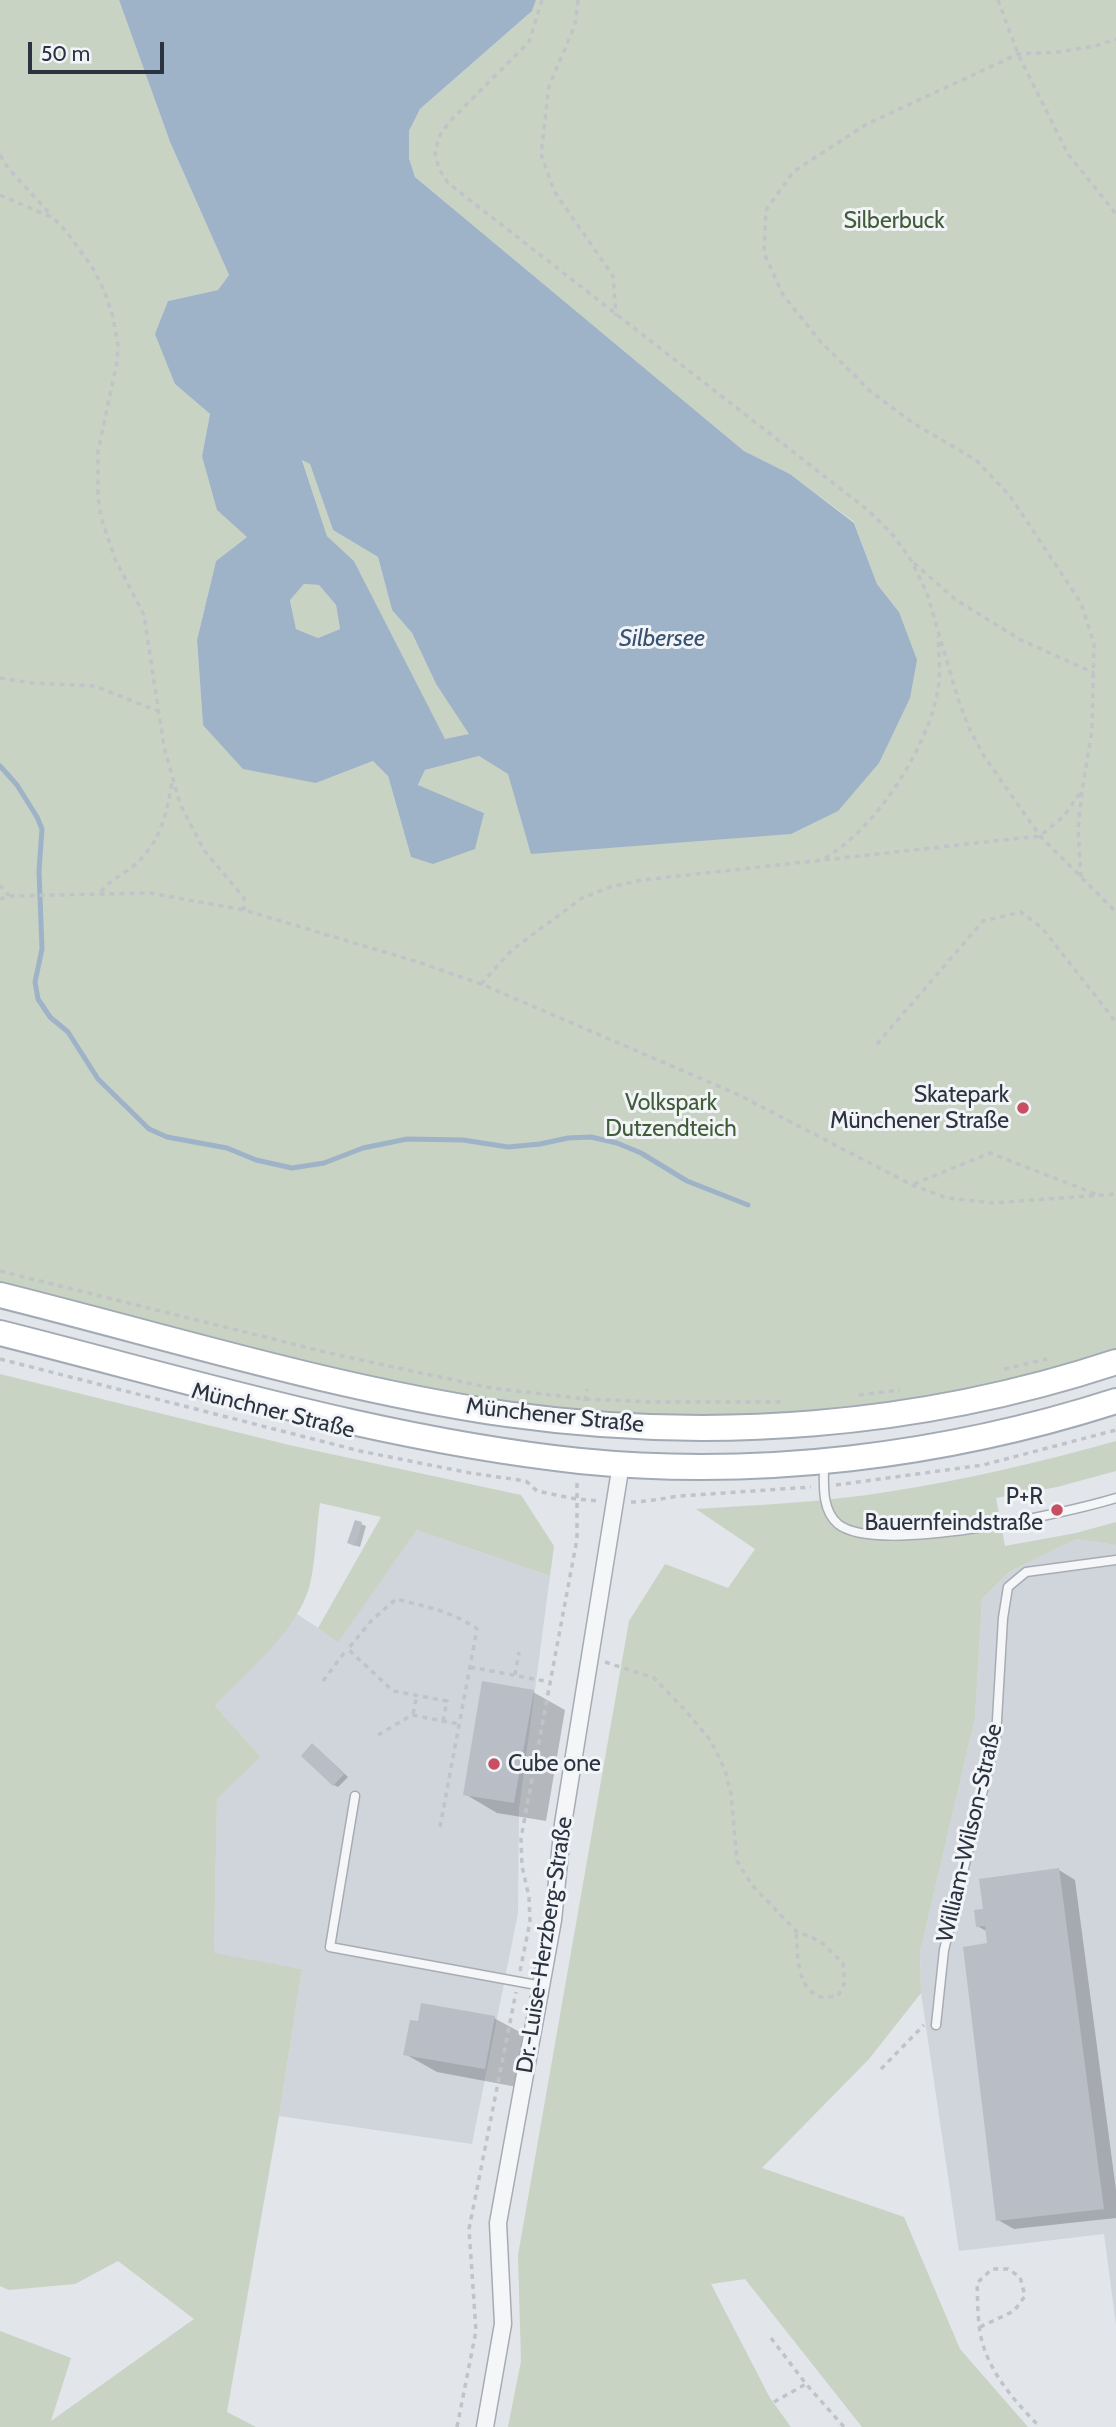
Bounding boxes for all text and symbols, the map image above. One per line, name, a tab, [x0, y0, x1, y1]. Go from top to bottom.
scale bar	[32, 28, 168, 72]
text: 50 m	[41, 41, 90, 66]
park label: Silberbuck	[844, 207, 944, 235]
water label: Silbersee	[619, 625, 705, 653]
place label: Skatepark Münchener Straße	[830, 1081, 1009, 1135]
park label: Volkspark Dutzendteich	[605, 1089, 737, 1143]
marker: Skatepark Münchener Straße	[1015, 1100, 1031, 1116]
street label: Münchner Straße	[189, 1377, 357, 1445]
street label: Münchener Straße	[465, 1393, 645, 1439]
place label: P+R Bauernfeindstraße	[864, 1483, 1043, 1537]
marker: P+R Bauernfeindstraße	[1049, 1502, 1065, 1518]
street label: William-Wilson-Straße	[931, 1721, 1009, 1945]
place label: Cube one	[508, 1750, 601, 1778]
marker: Cube one	[486, 1756, 502, 1772]
street label: Dr.-Luise-Herzberg-Straße	[511, 1815, 579, 2075]

